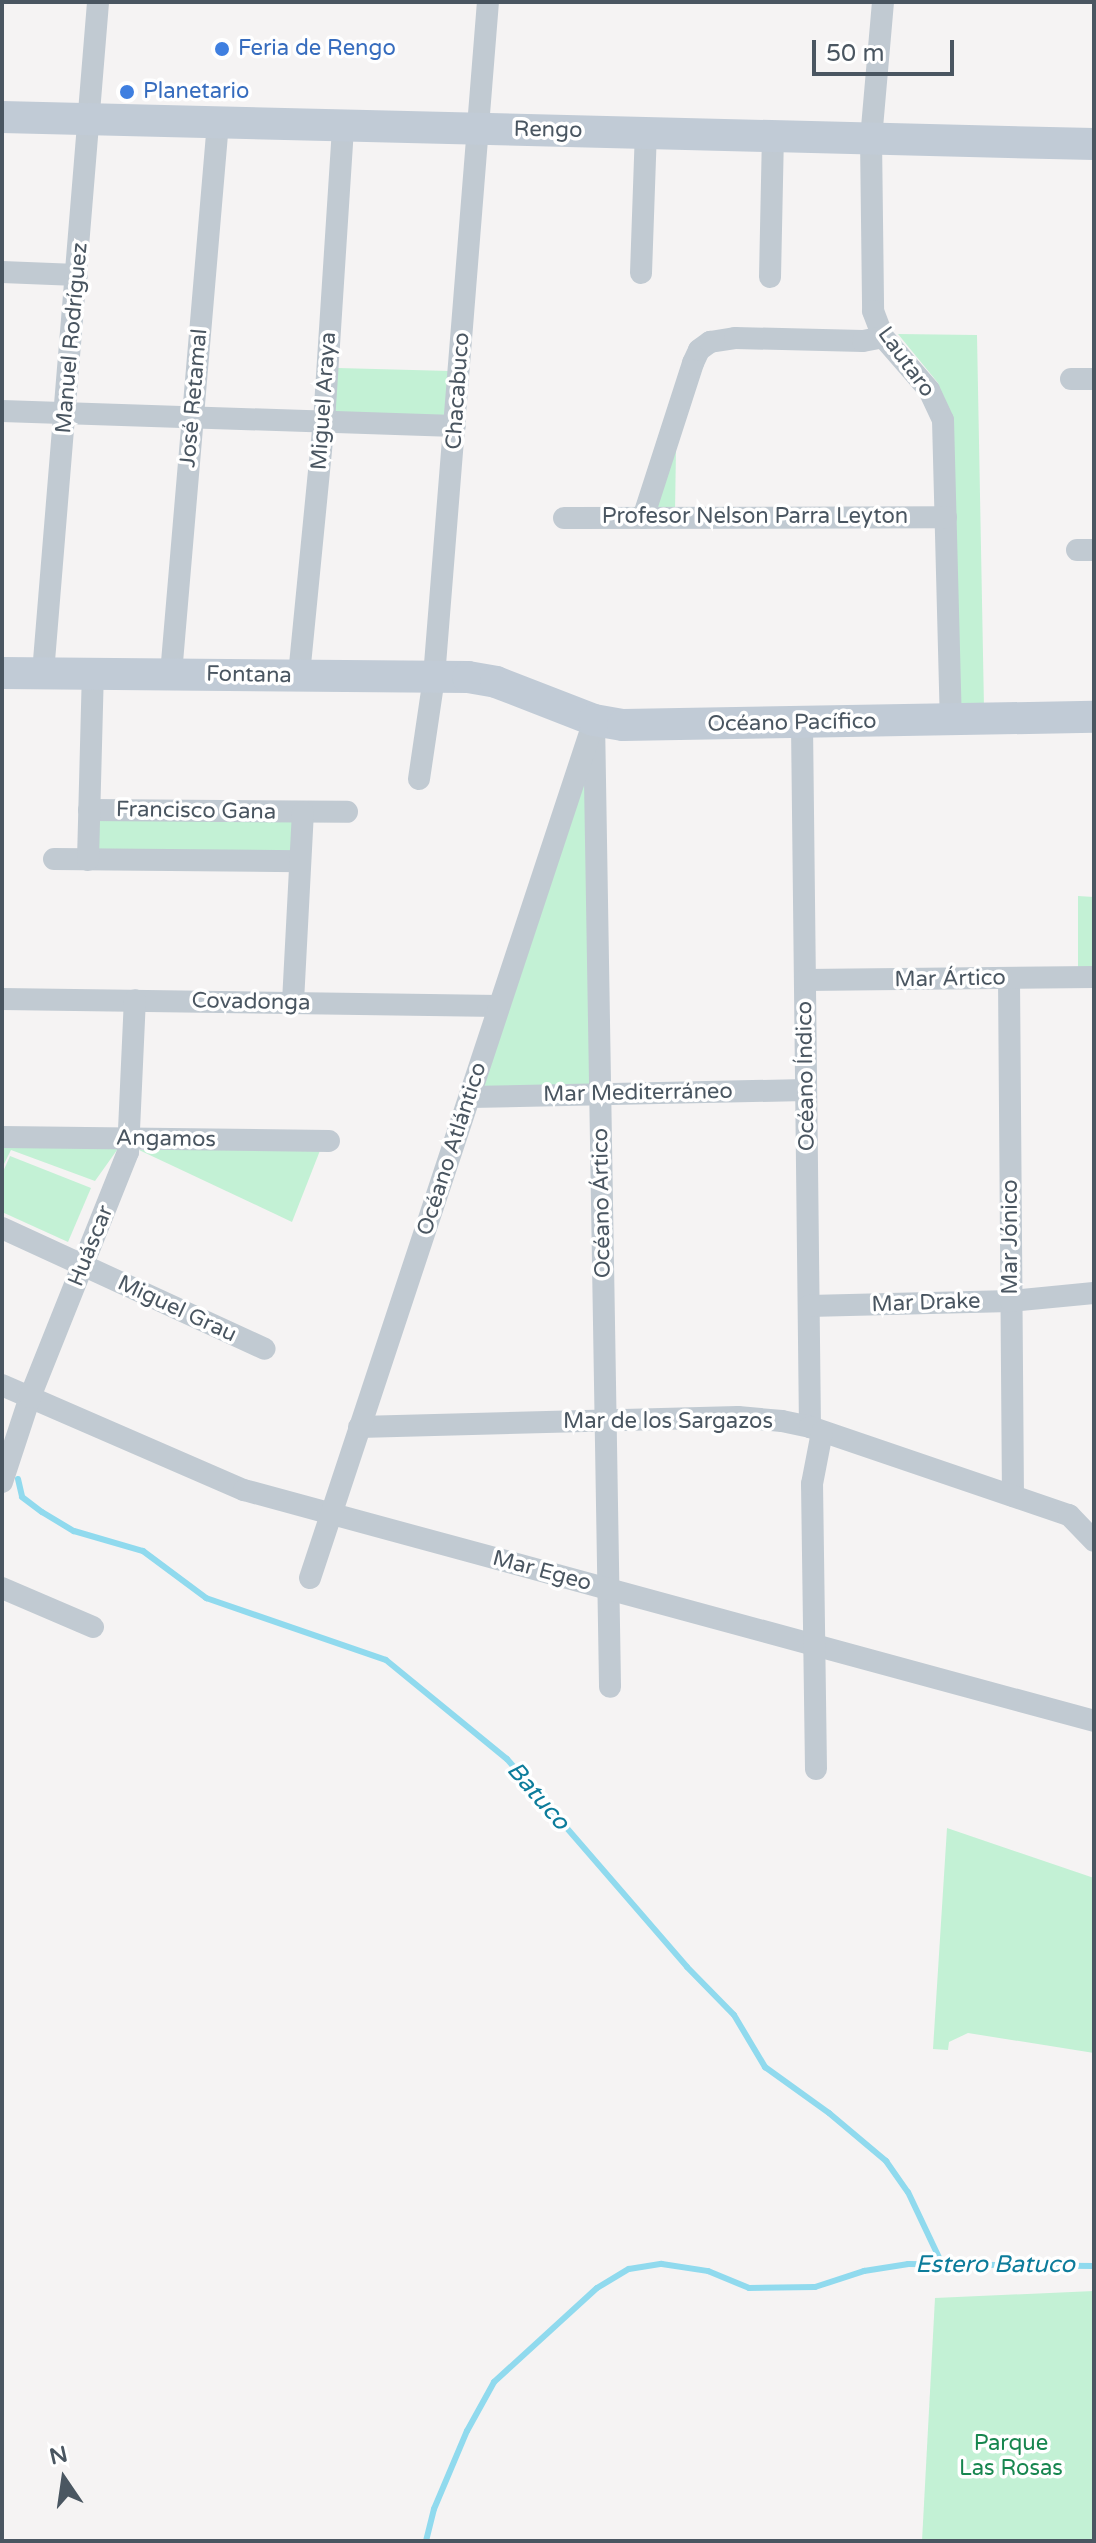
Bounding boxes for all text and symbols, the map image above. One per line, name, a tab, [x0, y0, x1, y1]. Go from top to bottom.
scale bar	[816, 24, 958, 74]
place label: Feria de Rengo	[238, 36, 396, 62]
text: 50 m	[826, 39, 884, 68]
marker: Feria de Rengo	[213, 40, 231, 58]
place label: Planetario	[143, 79, 249, 105]
marker: Planetario	[118, 83, 136, 101]
street label: Rengo	[513, 116, 583, 144]
street label: Manuel Rodríguez	[51, 241, 93, 435]
street label: Lautaro	[872, 322, 940, 402]
street label: José Retamal	[175, 327, 213, 469]
street label: Miguel Araya	[306, 331, 342, 471]
street label: Chacabuco	[441, 332, 475, 450]
street label: Profesor Nelson Parra Leyton	[602, 504, 908, 530]
street label: Fontana	[206, 661, 292, 689]
street label: Océano Pacífico	[707, 708, 877, 738]
street label: Francisco Gana	[116, 796, 276, 826]
street label: Mar Ártico	[894, 965, 1006, 993]
street label: Covadonga	[191, 988, 311, 1016]
street label: Océano Índico	[791, 1001, 821, 1151]
street label: Océano Atlántico	[412, 1059, 492, 1239]
street label: Mar Mediterráneo	[543, 1078, 733, 1108]
street label: Angamos	[116, 1125, 216, 1153]
street label: Océano Ártico	[587, 1128, 617, 1278]
street label: Mar Jónico	[998, 1179, 1024, 1295]
street label: Huáscar	[63, 1202, 119, 1290]
street label: Miguel Grau	[113, 1270, 241, 1348]
street label: Mar Drake	[871, 1288, 981, 1318]
street label: Mar de los Sargazos	[563, 1409, 773, 1435]
street label: Mar Egeo	[490, 1545, 594, 1597]
water label: Batuco	[501, 1756, 575, 1836]
water label: Estero Batuco	[915, 2251, 1075, 2279]
park label: Parque Las Rosas	[959, 2430, 1063, 2482]
north arrow	[24, 2439, 104, 2519]
text: N	[47, 2441, 70, 2470]

